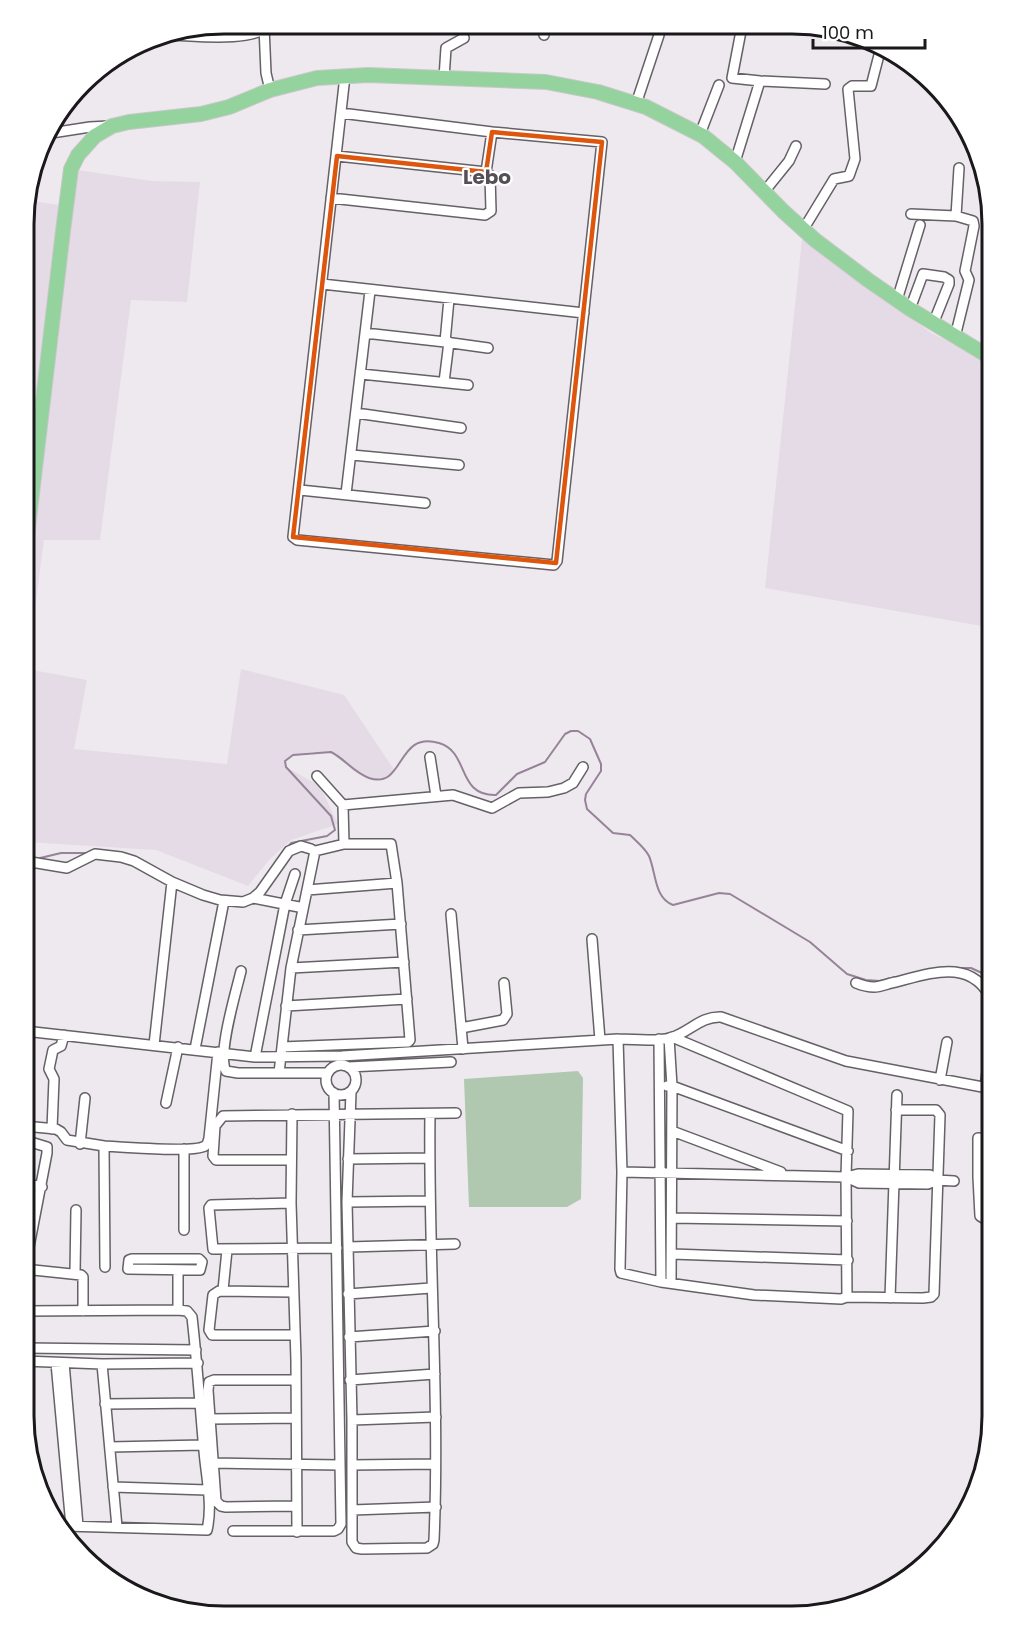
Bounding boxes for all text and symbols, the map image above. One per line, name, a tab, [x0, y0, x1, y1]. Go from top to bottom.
scale bar	[813, 12, 926, 50]
text: 100 m	[822, 20, 874, 45]
district label: Lebo	[463, 163, 511, 191]

